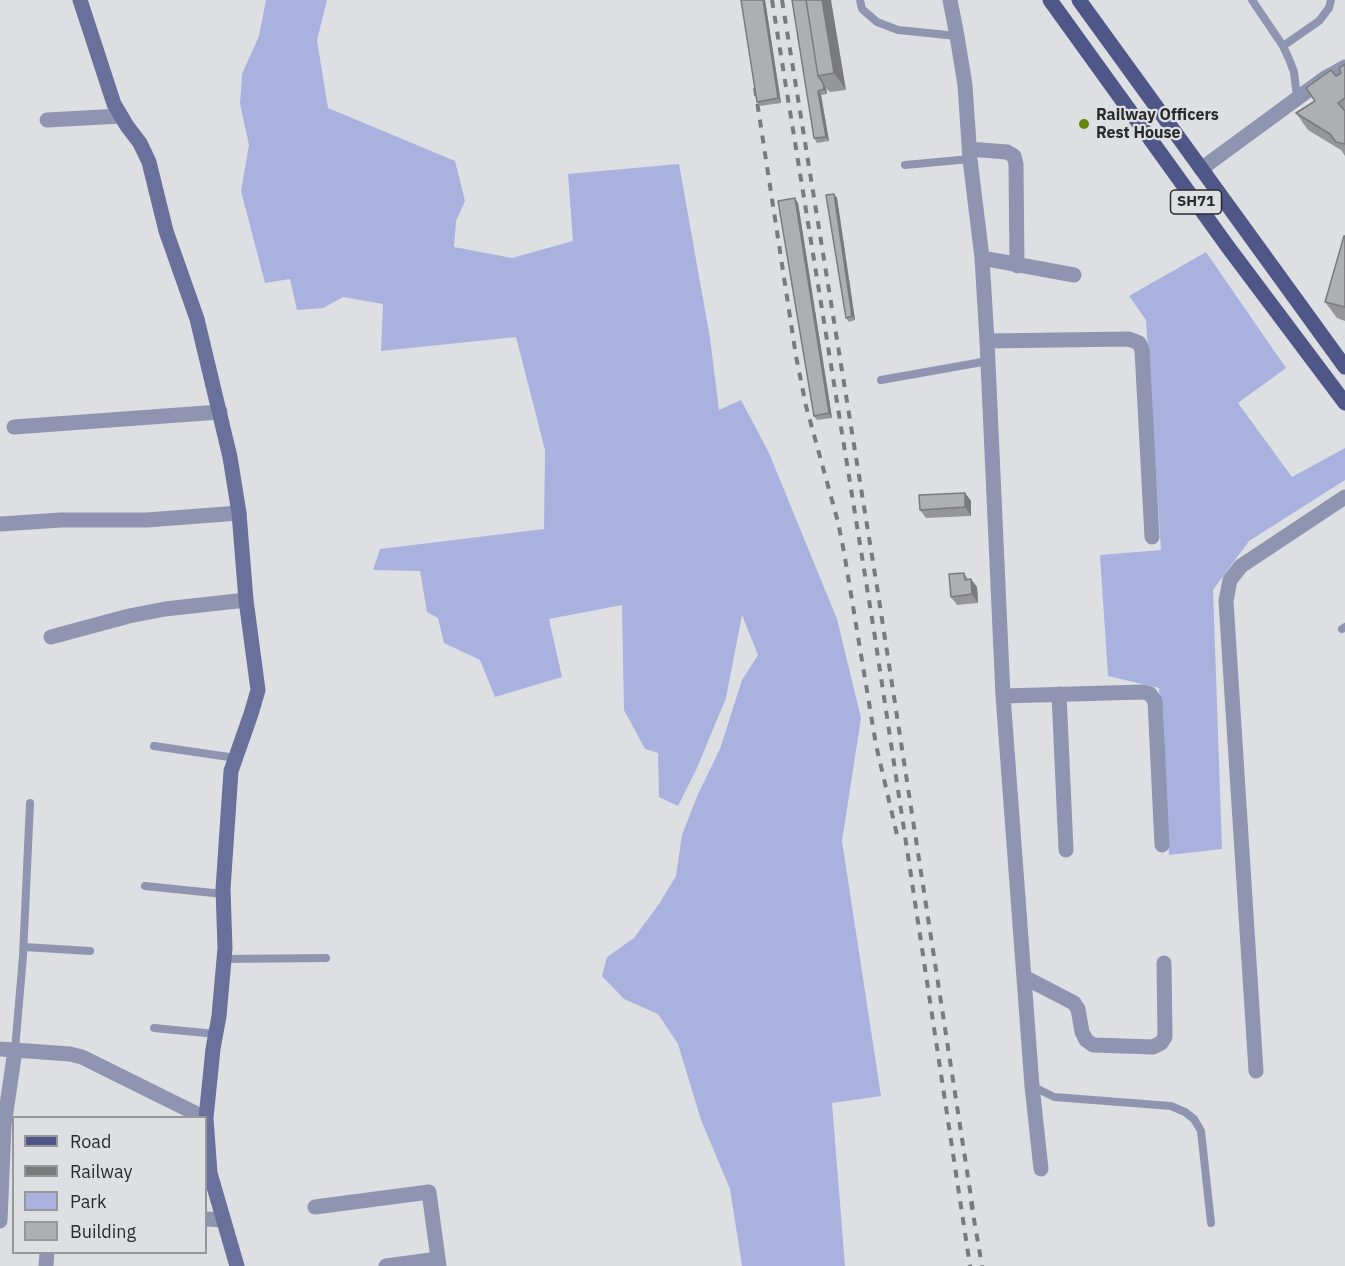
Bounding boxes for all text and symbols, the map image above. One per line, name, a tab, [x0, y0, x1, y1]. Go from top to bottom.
place label: Railway Officers Rest House	[1096, 105, 1219, 143]
marker: Railway Officers Rest House	[1077, 117, 1091, 131]
road number: SH71	[1170, 190, 1222, 214]
legend	[12, 1116, 207, 1254]
text: Road	[70, 1130, 111, 1153]
text: Railway	[70, 1160, 132, 1183]
text: Park	[70, 1190, 106, 1213]
text: Building	[70, 1220, 136, 1243]

